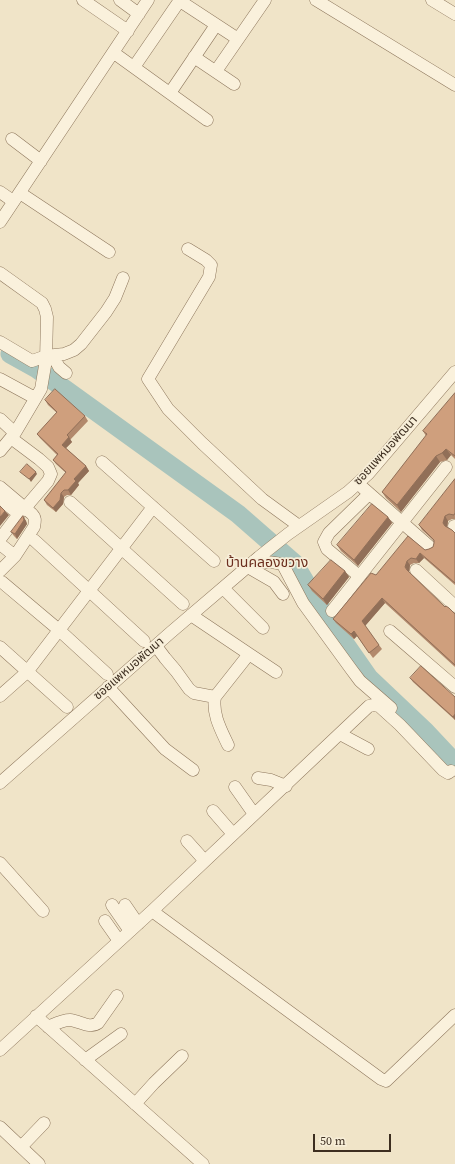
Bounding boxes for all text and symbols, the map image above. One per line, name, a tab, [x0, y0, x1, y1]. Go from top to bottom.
street label: ซอยแพหมอพัฒนา	[351, 413, 421, 489]
district label: บ้านคลองขวาง	[226, 555, 308, 571]
street label: ซอยแพหมอพัฒนา	[91, 635, 167, 703]
scale bar	[315, 1126, 393, 1152]
text: 50 m	[320, 1133, 346, 1149]

